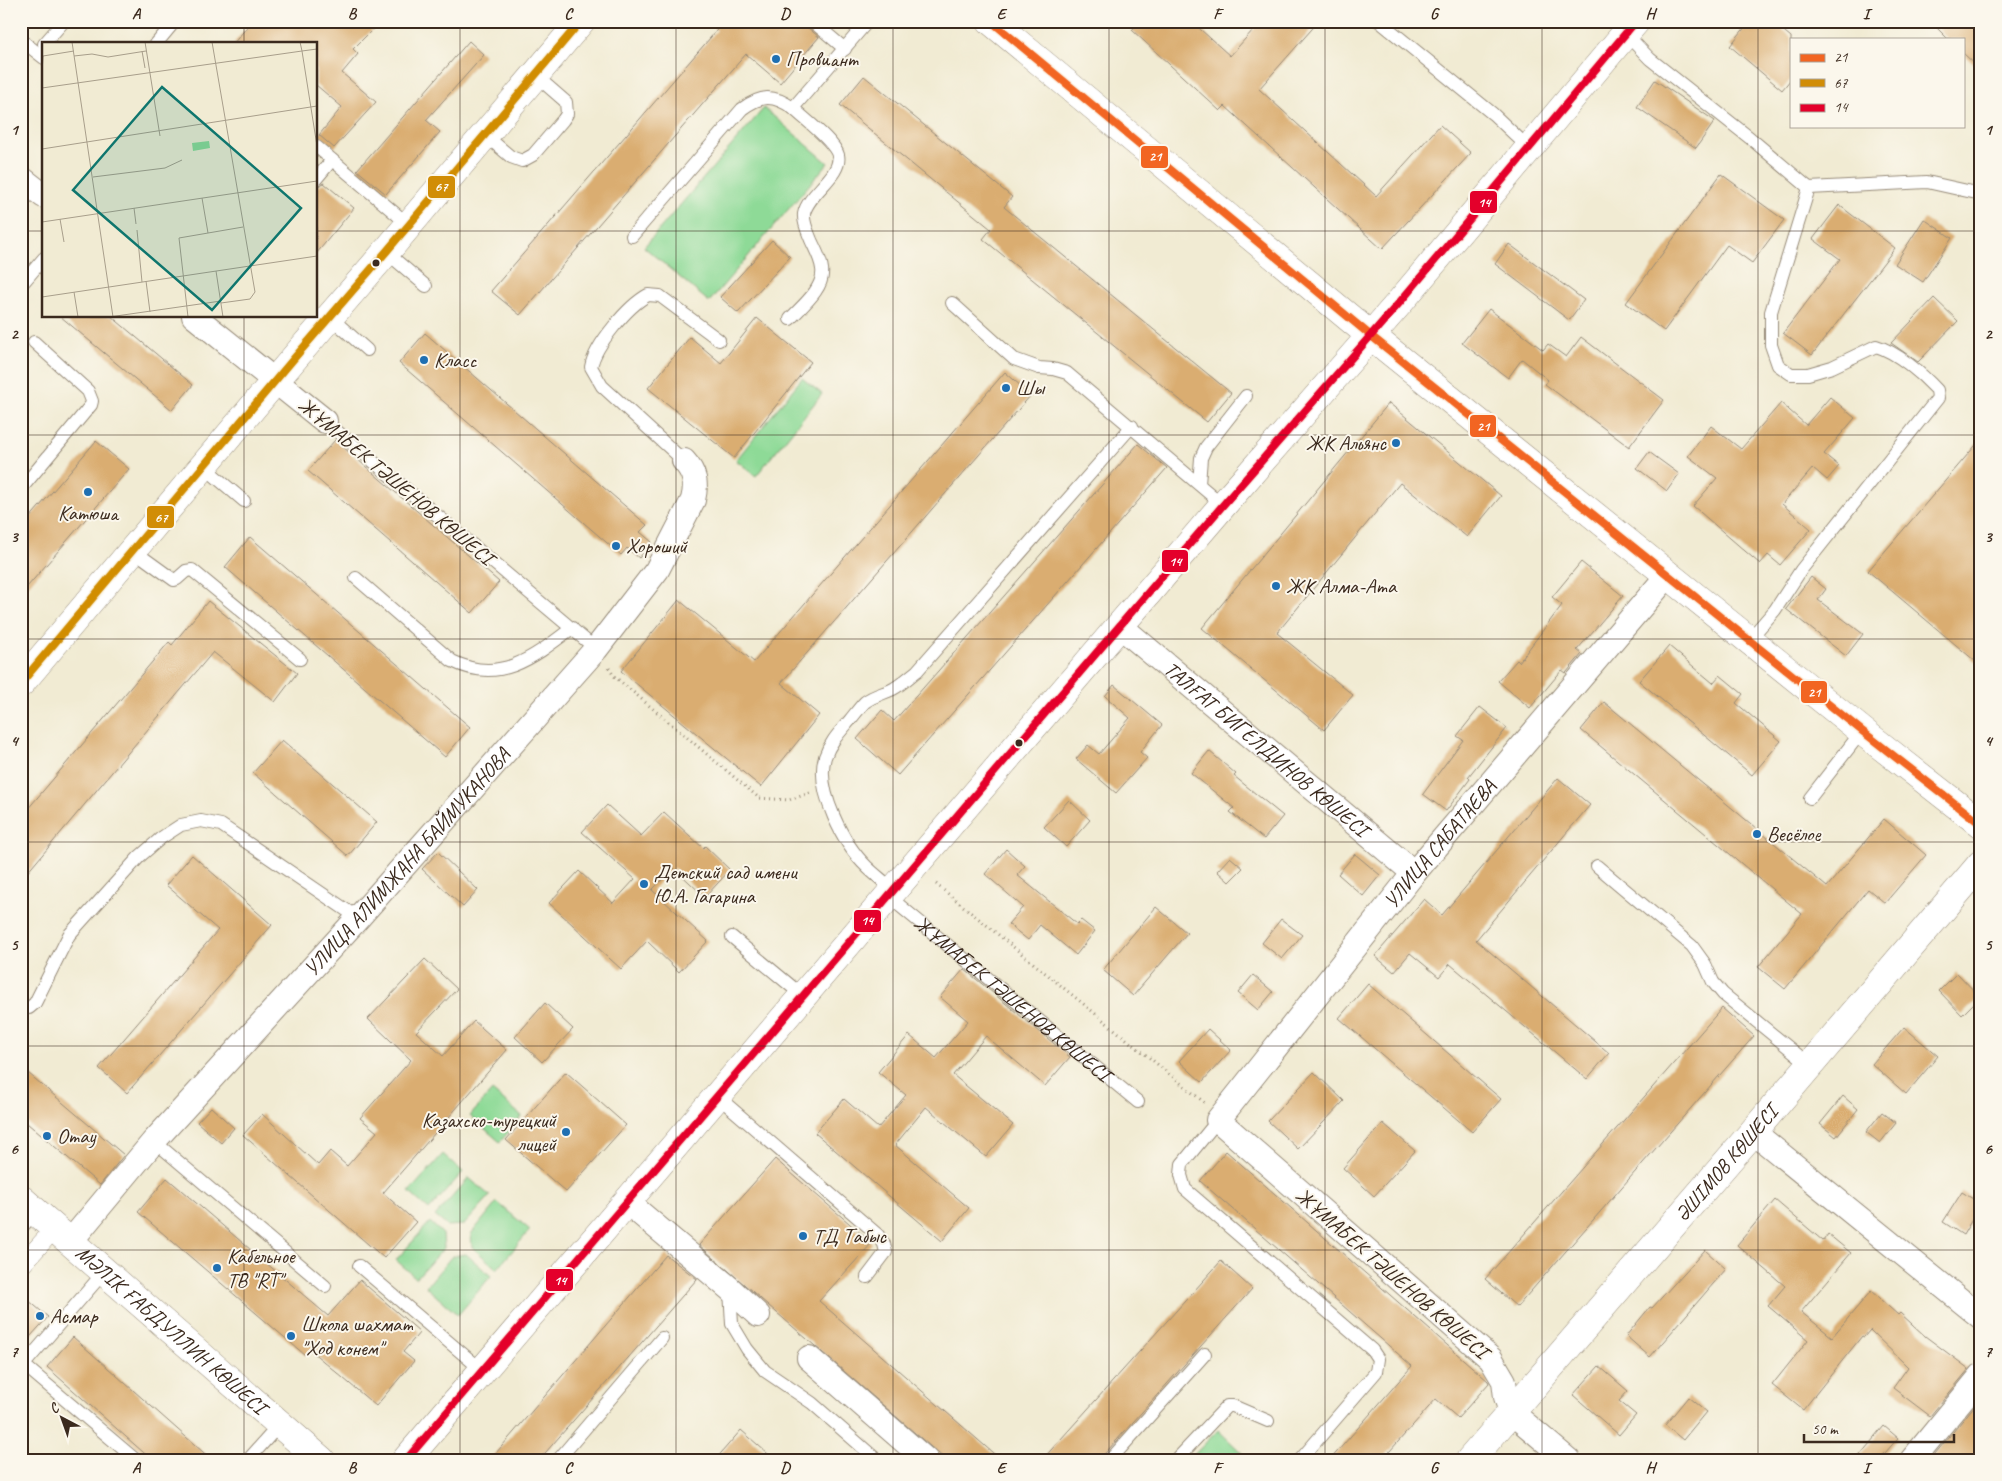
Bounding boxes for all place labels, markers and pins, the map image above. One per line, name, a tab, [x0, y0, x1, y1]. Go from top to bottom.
place label: Провиант	[786, 46, 859, 72]
marker: Провиант	[770, 53, 782, 65]
unlabelled marker	[371, 258, 381, 268]
place label: Класс	[434, 347, 477, 373]
marker: Класс	[418, 354, 430, 366]
place label: Шы	[1016, 375, 1046, 401]
marker: Шы	[1000, 382, 1012, 394]
place label: ЖК Альянс	[1306, 430, 1388, 456]
marker: ЖК Альянс	[1390, 437, 1402, 449]
marker: Катюша	[82, 486, 94, 498]
place label: Катюша	[58, 500, 120, 526]
place label: Хороший	[626, 533, 688, 559]
marker: Хороший	[610, 540, 622, 552]
place label: ЖК Алма-Ата	[1286, 573, 1398, 599]
marker: ЖК Алма-Ата	[1270, 580, 1282, 592]
unlabelled marker	[1014, 738, 1024, 748]
place label: Весёлое	[1767, 821, 1821, 847]
marker: Весёлое	[1751, 828, 1763, 840]
place label: Детский сад имени Ю.А. Гагарина	[654, 859, 798, 909]
marker: Детский сад имени Ю.А. Гагарина	[638, 878, 650, 890]
place label: Казахско-турецкий лицей	[422, 1107, 557, 1157]
place label: Отау	[57, 1123, 97, 1149]
marker: Казахско-турецкий лицей	[560, 1126, 572, 1138]
marker: Отау	[41, 1130, 53, 1142]
place label: ТД Табыс	[813, 1223, 888, 1249]
marker: ТД Табыс	[797, 1230, 809, 1242]
place label: Кабельное ТВ "RT"	[227, 1243, 297, 1293]
marker: Кабельное ТВ "RT"	[211, 1262, 223, 1274]
place label: Асмар	[50, 1303, 99, 1329]
marker: Асмар	[34, 1310, 46, 1322]
place label: Школа шахмат "Ход конем"	[301, 1311, 414, 1361]
marker: Школа шахмат "Ход конем"	[285, 1330, 297, 1342]

